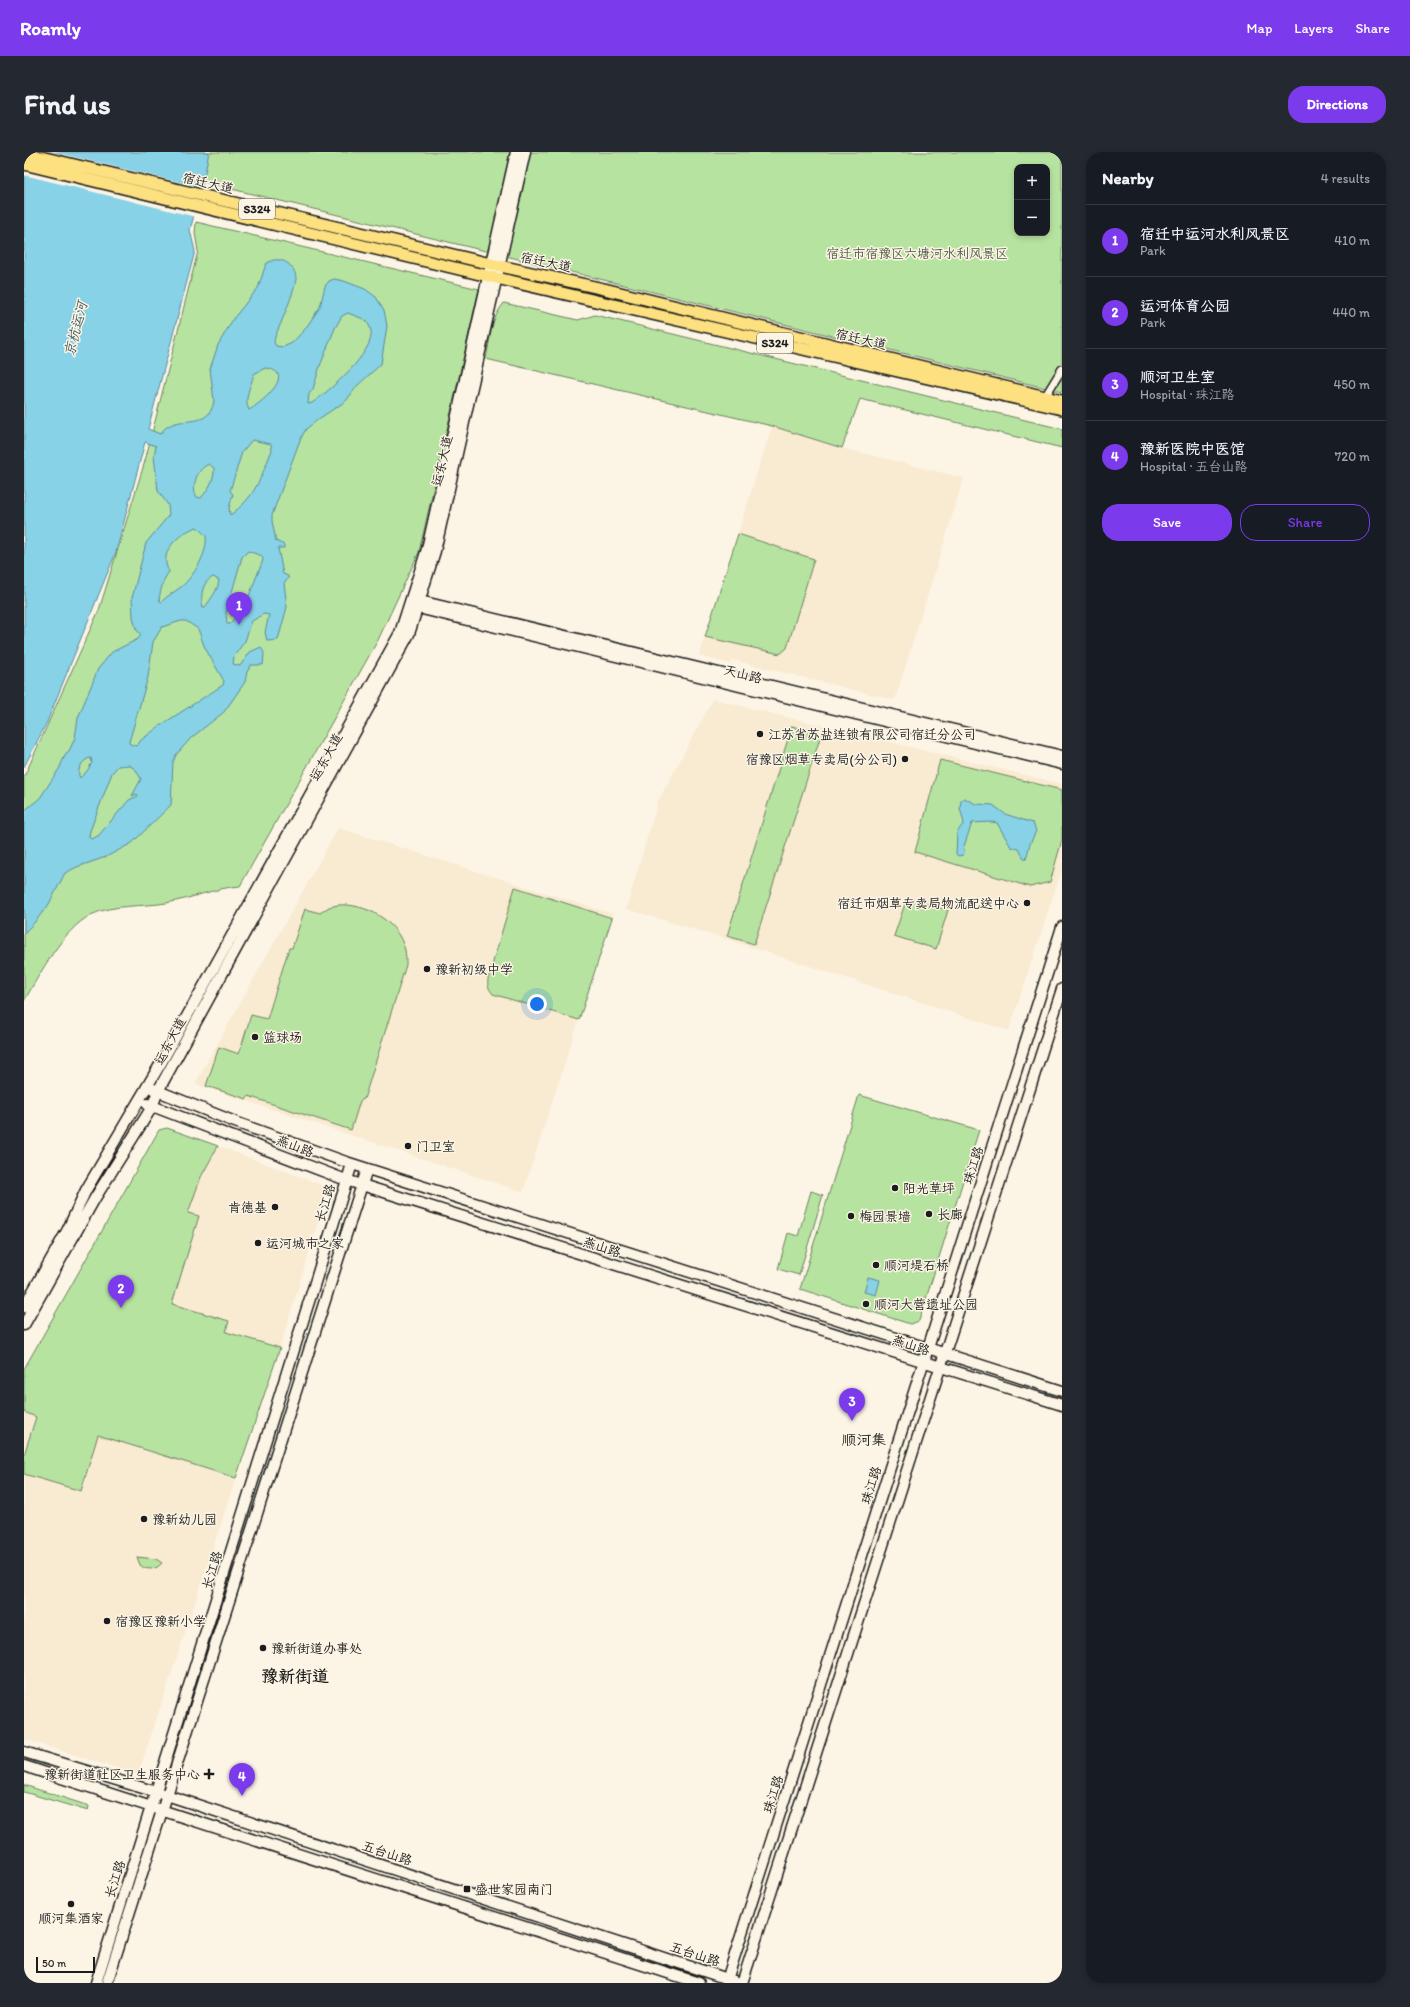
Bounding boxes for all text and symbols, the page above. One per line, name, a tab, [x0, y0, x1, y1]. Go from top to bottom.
text: Roamly	[20, 17, 81, 40]
text: Map	[1247, 20, 1272, 37]
text: Layers	[1294, 20, 1333, 37]
text: Share	[1355, 20, 1390, 37]
button: Directions	[1288, 86, 1386, 123]
text: Find us	[24, 87, 111, 121]
map controls	[1014, 164, 1050, 236]
button: +	[1014, 164, 1050, 200]
text: Nearby	[1102, 168, 1154, 188]
street label: 宿迁大道	[181, 170, 235, 196]
text: 4 results	[1321, 171, 1370, 186]
road number: S324	[239, 199, 275, 219]
button: −	[1014, 200, 1050, 236]
text: 宿迁中运河水利风景区	[1140, 225, 1290, 243]
text: 1	[1112, 233, 1118, 248]
text: 410 m	[1334, 233, 1370, 248]
text: Park	[1140, 243, 1166, 258]
park label: 宿迁市宿豫区六塘河水利风景区	[826, 246, 1008, 261]
street label: 宿迁大道	[519, 249, 573, 275]
text: 运河体育公园	[1140, 297, 1230, 315]
water label: 京杭运河	[61, 298, 92, 358]
text: 2	[1112, 305, 1118, 320]
text: 440 m	[1333, 305, 1370, 320]
text: Park	[1140, 315, 1166, 330]
street label: 宿迁大道	[834, 326, 888, 352]
road number: S324	[757, 333, 793, 353]
text: 顺河卫生室	[1140, 368, 1215, 386]
text: 3	[1111, 377, 1119, 392]
text: 450 m	[1333, 377, 1370, 392]
text: Hospital · 珠江路	[1140, 387, 1234, 402]
street label: 运东大道	[429, 434, 455, 488]
text: 豫新医院中医馆	[1140, 440, 1245, 458]
text: 4	[1111, 449, 1119, 464]
text: 720 m	[1335, 449, 1370, 464]
text: Hospital · 五台山路	[1140, 459, 1247, 474]
button: Save	[1102, 504, 1232, 541]
button: Share	[1240, 504, 1370, 541]
pin: 1	[226, 592, 252, 625]
street label: 天山路	[722, 662, 764, 686]
place label: 江苏省苏盐连锁有限公司宿迁分公司	[768, 727, 976, 742]
marker: 江苏省苏盐连锁有限公司宿迁分公司	[755, 729, 765, 739]
street label: 运东大道	[307, 731, 345, 783]
place label: 宿豫区烟草专卖局(分公司)	[746, 752, 897, 767]
marker: 宿豫区烟草专卖局(分公司)	[900, 754, 910, 764]
place label: 宿迁市烟草专卖局物流配送中心	[837, 896, 1019, 911]
marker: 宿迁市烟草专卖局物流配送中心	[1022, 898, 1032, 908]
place label: 豫新初级中学	[435, 962, 513, 977]
marker: 豫新初级中学	[422, 964, 432, 974]
your location	[527, 994, 547, 1014]
street label: 运东大道	[151, 1015, 189, 1067]
place label: 篮球场	[263, 1030, 302, 1045]
marker: 篮球场	[250, 1032, 260, 1042]
street label: 燕山路	[274, 1132, 316, 1160]
place label: 门卫室	[416, 1139, 455, 1154]
marker: 门卫室	[403, 1141, 413, 1151]
street label: 珠江路	[960, 1144, 986, 1186]
place label: 阳光草坪	[903, 1181, 955, 1196]
street label: 长江路	[312, 1182, 338, 1224]
marker: 阳光草坪	[890, 1183, 900, 1193]
place label: 肯德基	[228, 1200, 267, 1215]
marker: 肯德基	[270, 1202, 280, 1212]
place label: 长廊	[937, 1207, 963, 1222]
place label: 梅园景墙	[859, 1209, 911, 1224]
marker: 长廊	[924, 1209, 934, 1219]
marker: 梅园景墙	[846, 1211, 856, 1221]
street label: 燕山路	[581, 1234, 623, 1260]
place label: 运河城市之家	[266, 1236, 344, 1251]
marker: 运河城市之家	[253, 1238, 263, 1248]
place label: 顺河堤石桥	[884, 1258, 949, 1273]
marker: 顺河堤石桥	[871, 1260, 881, 1270]
pin: 2	[108, 1275, 134, 1308]
place label: 顺河大营遗址公园	[874, 1297, 978, 1312]
marker: 顺河大营遗址公园	[861, 1299, 871, 1309]
street label: 燕山路	[890, 1332, 932, 1358]
pin: 3	[839, 1388, 865, 1421]
district label: 顺河集	[841, 1431, 887, 1449]
street label: 珠江路	[858, 1464, 884, 1506]
place label: 豫新幼儿园	[152, 1512, 217, 1527]
marker: 豫新幼儿园	[139, 1514, 149, 1524]
street label: 长江路	[199, 1549, 225, 1591]
place label: 宿豫区豫新小学	[115, 1614, 206, 1629]
marker: 宿豫区豫新小学	[102, 1616, 112, 1626]
place label: 豫新街道办事处	[271, 1641, 362, 1656]
marker: 豫新街道办事处	[258, 1643, 268, 1653]
district label: 豫新街道	[261, 1666, 329, 1686]
pin: 4	[229, 1763, 255, 1796]
place label: 豫新街道社区卫生服务中心	[44, 1767, 200, 1782]
marker: 豫新街道社区卫生服务中心	[203, 1768, 215, 1780]
street label: 珠江路	[760, 1773, 786, 1815]
street label: 五台山路	[360, 1838, 414, 1868]
street label: 长江路	[102, 1858, 128, 1900]
place label: 盛世家园南门	[475, 1882, 553, 1897]
marker: 盛世家园南门	[462, 1884, 472, 1894]
marker: 顺河集酒家	[66, 1899, 76, 1909]
place label: 顺河集酒家	[38, 1911, 104, 1926]
street label: 五台山路	[668, 1939, 722, 1969]
scale bar	[36, 1955, 95, 1974]
text: 50 m	[42, 1957, 66, 1970]

